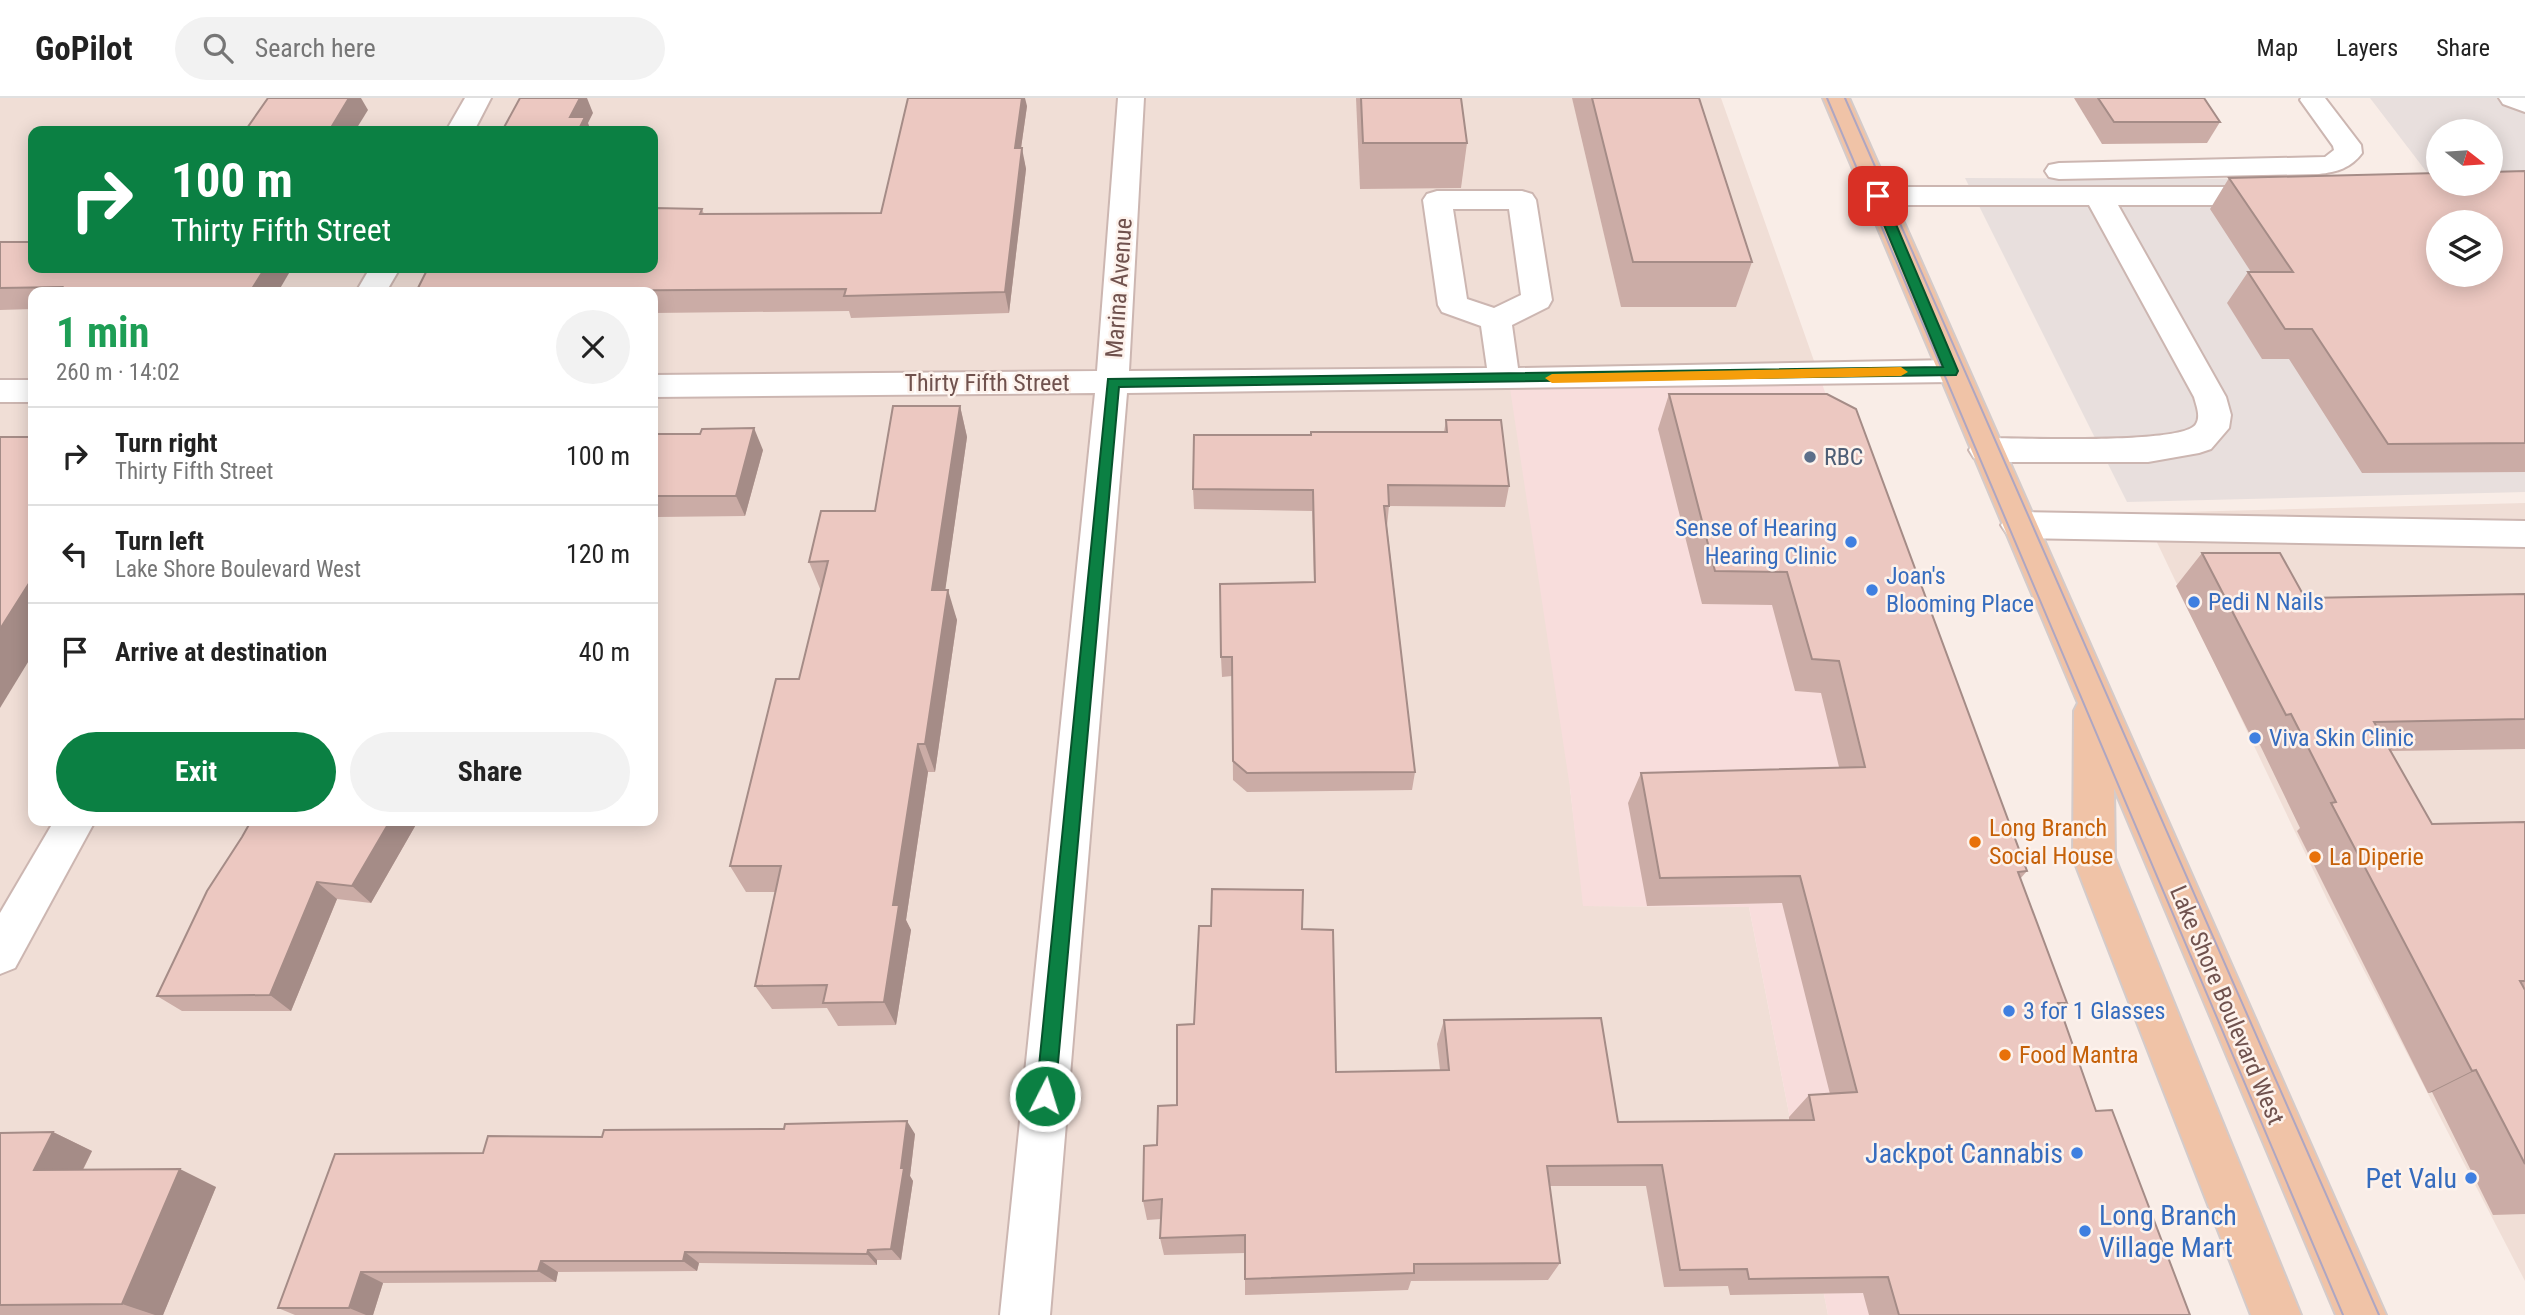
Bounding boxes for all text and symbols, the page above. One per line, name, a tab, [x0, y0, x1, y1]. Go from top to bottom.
search box	[175, 17, 665, 80]
text: GoPilot	[35, 29, 133, 68]
icon: search	[199, 29, 237, 67]
text: Search here	[255, 33, 376, 63]
text: Map	[2257, 34, 2298, 62]
text: Layers	[2336, 34, 2398, 62]
text: Share	[2436, 34, 2490, 62]
north arrow	[2426, 119, 2502, 196]
map controls	[2426, 119, 2503, 287]
text: 100 m	[171, 152, 293, 209]
icon: right	[56, 154, 147, 245]
pin	[1848, 166, 1908, 226]
icon: arrive	[1859, 177, 1897, 215]
button: layers	[2426, 210, 2503, 287]
text: Thirty Fifth Street	[171, 211, 391, 249]
street label: Marina Avenue	[1100, 217, 1138, 359]
text: 1 min	[56, 308, 149, 357]
button: close	[556, 310, 630, 384]
text: 260 m · 14:02	[56, 359, 180, 386]
street label: Thirty Fifth Street	[904, 369, 1070, 397]
text: Turn right	[115, 428, 217, 458]
icon: right	[56, 437, 94, 475]
text: 100 m	[566, 441, 630, 471]
place label: RBC	[1824, 443, 1863, 471]
marker: RBC	[1802, 449, 1818, 465]
text: Thirty Fifth Street	[115, 458, 273, 485]
place label: Sense of Hearing Hearing Clinic	[1675, 514, 1837, 570]
text: Turn left	[115, 526, 204, 556]
marker: Sense of Hearing Hearing Clinic	[1843, 534, 1859, 550]
icon: left	[56, 535, 94, 573]
text: 120 m	[566, 539, 630, 569]
text: Lake Shore Boulevard West	[115, 556, 361, 583]
place label: Joan's Blooming Place	[1886, 562, 2034, 618]
marker: Joan's Blooming Place	[1864, 582, 1880, 598]
place label: Pedi N Nails	[2208, 588, 2324, 616]
marker: Pedi N Nails	[2186, 594, 2202, 610]
icon: arrive	[56, 633, 94, 671]
text: Arrive at destination	[115, 637, 327, 667]
text: 40 m	[579, 637, 630, 667]
place label: Viva Skin Clinic	[2269, 724, 2414, 752]
marker: Viva Skin Clinic	[2247, 730, 2263, 746]
button: Exit	[56, 732, 336, 812]
button: Share	[350, 732, 630, 812]
place label: Long Branch Social House	[1989, 814, 2113, 870]
marker: Long Branch Social House	[1967, 834, 1983, 850]
place label: La Diperie	[2329, 843, 2424, 871]
marker: La Diperie	[2307, 849, 2323, 865]
street label: Lake Shore Boulevard West	[2164, 881, 2290, 1129]
place label: 3 for 1 Glasses	[2023, 997, 2165, 1025]
marker: 3 for 1 Glasses	[2001, 1003, 2017, 1019]
place label: Food Mantra	[2019, 1041, 2139, 1069]
marker: Food Mantra	[1997, 1047, 2013, 1063]
position arrow	[1008, 1059, 1082, 1133]
place label: Jackpot Cannabis	[1865, 1137, 2063, 1170]
marker: Jackpot Cannabis	[2069, 1145, 2085, 1161]
place label: Pet Valu	[2365, 1162, 2457, 1195]
marker: Pet Valu	[2463, 1170, 2479, 1186]
place label: Long Branch Village Mart	[2099, 1199, 2237, 1264]
marker: Long Branch Village Mart	[2077, 1223, 2093, 1239]

